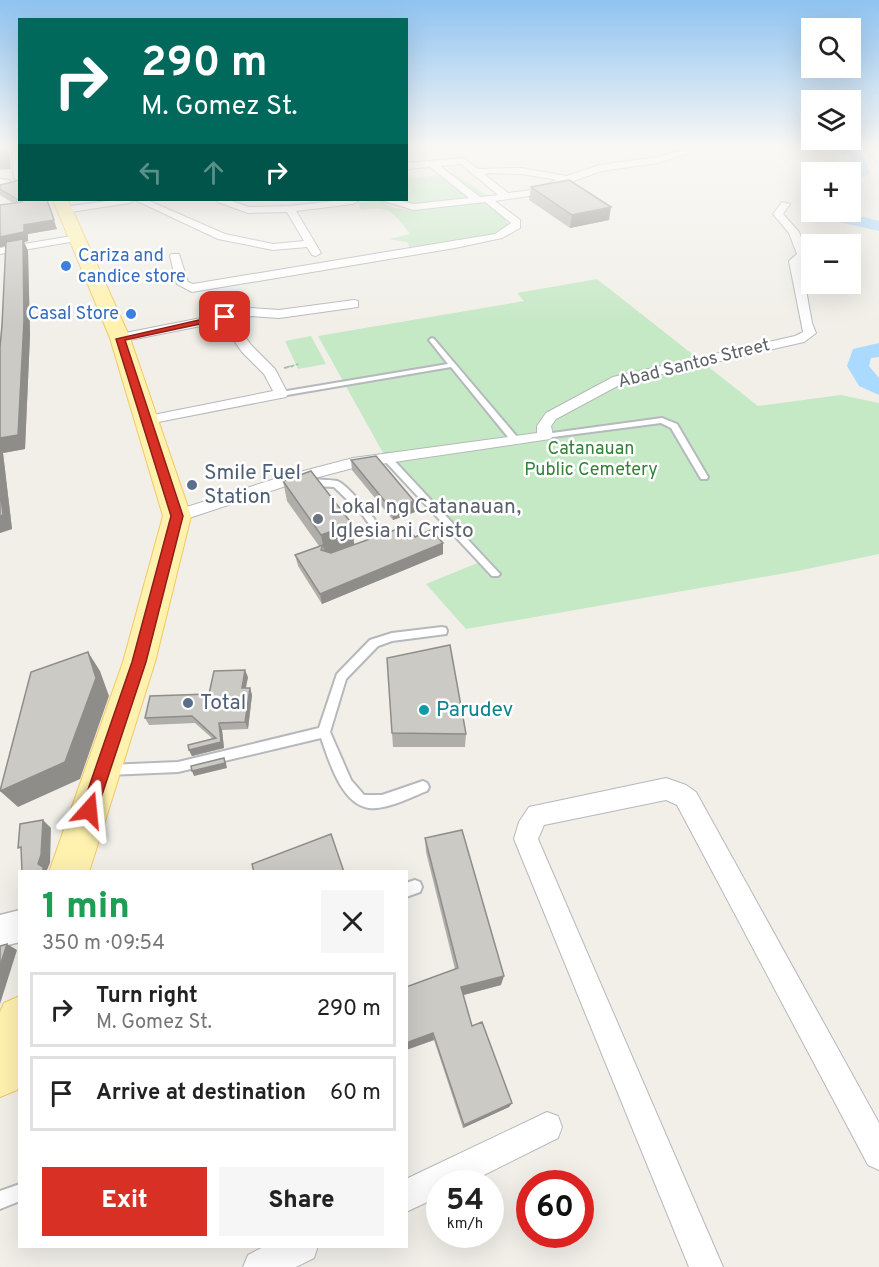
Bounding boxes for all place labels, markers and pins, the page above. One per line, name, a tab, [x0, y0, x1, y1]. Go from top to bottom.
place label: Cariza and candice store	[78, 245, 186, 289]
marker: Cariza and candice store	[59, 259, 73, 273]
pin	[199, 291, 250, 342]
place label: Casal Store	[28, 303, 119, 326]
marker: Casal Store	[124, 307, 138, 321]
place label: Smile Fuel Station	[204, 460, 301, 511]
marker: Smile Fuel Station	[185, 478, 199, 492]
place label: Lokal ng Catanauan, Iglesia ni Cristo	[330, 494, 521, 545]
marker: Lokal ng Catanauan, Iglesia ni Cristo	[311, 512, 325, 526]
place label: Total	[200, 690, 246, 717]
marker: Total	[181, 696, 195, 710]
place label: Parudev	[436, 697, 513, 724]
marker: Parudev	[417, 703, 431, 717]

